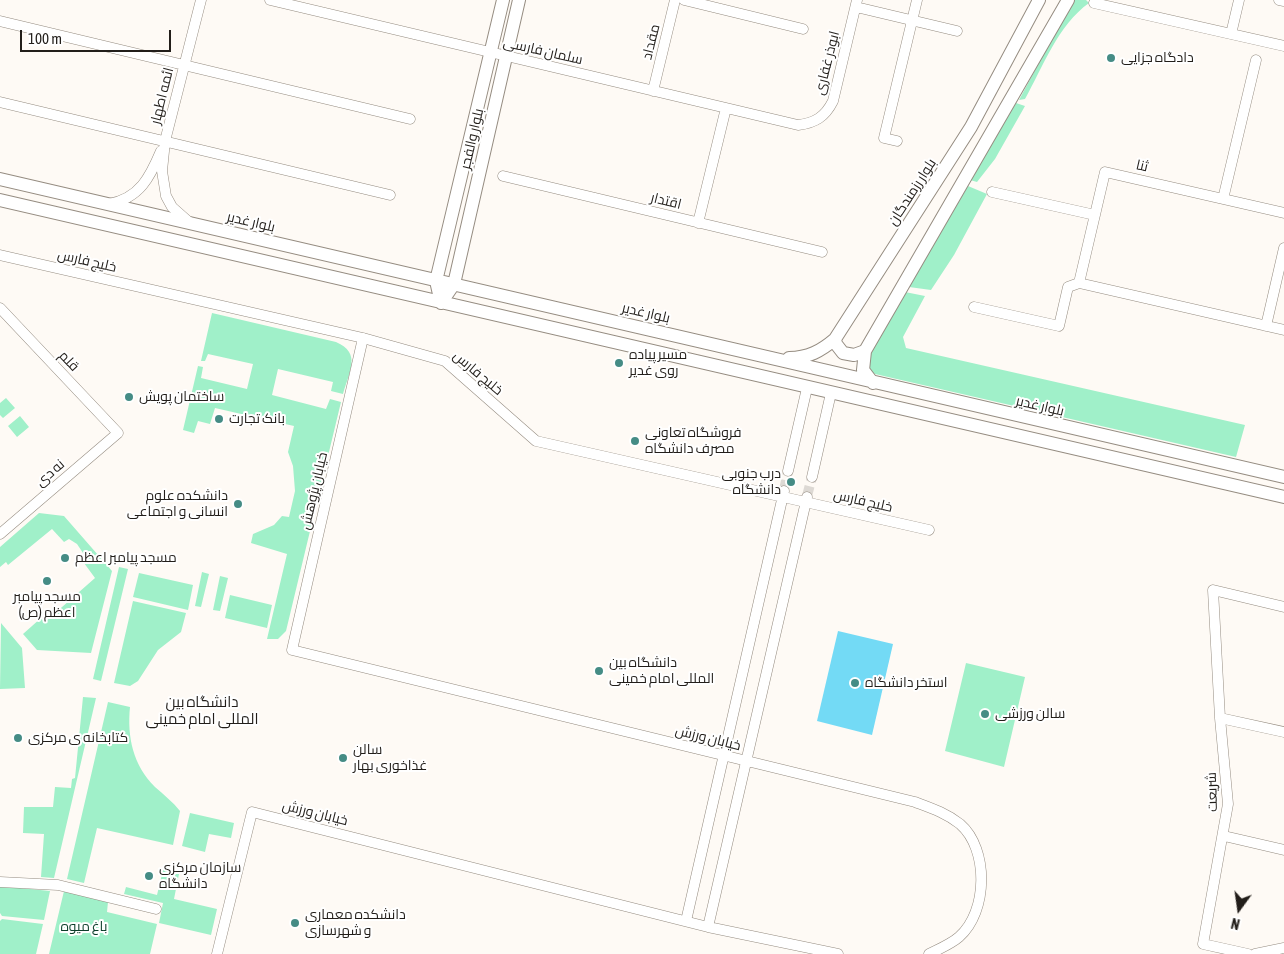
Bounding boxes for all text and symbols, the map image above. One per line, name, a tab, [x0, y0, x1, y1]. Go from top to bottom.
scale bar	[22, 20, 174, 52]
street label: مقداد	[639, 23, 663, 61]
street label: ابوذر غفاری	[811, 29, 843, 97]
text: 100 m	[28, 30, 62, 47]
street label: سلمان فارسی	[502, 34, 584, 68]
place label: دادگاه جزایی	[1121, 50, 1194, 66]
marker: دادگاه جزایی	[1105, 52, 1117, 64]
street label: ائمه اطهار	[147, 66, 177, 126]
street label: بلوار والفجر	[457, 107, 487, 171]
street label: بلوار رزمندگان	[884, 155, 940, 229]
street label: ثنا	[1134, 156, 1150, 176]
street label: اقتدار	[649, 189, 683, 213]
street label: بلوار غدیر	[225, 208, 277, 236]
street label: خلیج فارس	[56, 246, 118, 276]
street label: بلوار غدیر	[620, 299, 672, 327]
street label: قلم	[55, 347, 83, 375]
street label: خلیج فارس	[450, 347, 506, 399]
place label: مسیر پیاده روی غدیر	[629, 347, 687, 380]
marker: مسیر پیاده روی غدیر	[613, 357, 625, 369]
place label: ساختمان پویش	[139, 389, 224, 405]
marker: ساختمان پویش	[123, 391, 135, 403]
street label: بلوار غدیر	[1014, 392, 1066, 420]
place label: بانک تجارت	[229, 411, 285, 427]
marker: بانک تجارت	[213, 413, 225, 425]
place label: فروشگاه تعاونی مصرف دانشگاه	[645, 425, 742, 458]
marker: فروشگاه تعاونی مصرف دانشگاه	[629, 435, 641, 447]
street label: خیابان پژوهش	[297, 450, 331, 532]
street label: نه دی	[32, 456, 68, 490]
place label: درب جنوبی دانشگاه	[721, 466, 781, 498]
marker: درب جنوبی دانشگاه	[785, 476, 797, 488]
street label: خلیج فارس	[832, 486, 894, 516]
place label: دانشکده علوم انسانی و اجتماعی	[127, 488, 228, 520]
marker: دانشکده علوم انسانی و اجتماعی	[232, 498, 244, 510]
place label: مسجد پیامبر اعظم	[75, 550, 177, 566]
marker: مسجد پیامبر اعظم	[59, 552, 71, 564]
marker: مسجد پیامبر اعظم (ص)	[41, 575, 53, 587]
place label: مسجد پیامبر اعظم (ص)	[13, 589, 81, 622]
place label: دانشگاه بین المللی امام خمینی	[609, 655, 714, 688]
marker: دانشگاه بین المللی امام خمینی	[593, 665, 605, 677]
place label: استخر دانشگاه	[865, 675, 948, 691]
marker: استخر دانشگاه	[849, 677, 861, 689]
district label: دانشگاه بین المللی امام خمینی	[146, 693, 258, 728]
place label: سالن ورزشی	[995, 706, 1065, 722]
marker: سالن ورزشی	[979, 708, 991, 720]
street label: خیابان ورزش	[673, 722, 743, 754]
place label: کتابخانه ی مرکزی	[28, 730, 128, 746]
marker: کتابخانه ی مرکزی	[12, 732, 24, 744]
place label: سالن غذاخوری بهار	[353, 742, 427, 774]
marker: سالن غذاخوری بهار	[337, 752, 349, 764]
street label: شریعت	[1203, 772, 1221, 812]
street label: خیابان ورزش	[280, 797, 350, 829]
place label: سازمان مرکزی دانشگاه	[159, 860, 241, 892]
marker: سازمان مرکزی دانشگاه	[143, 870, 155, 882]
north arrow	[1214, 884, 1264, 934]
place label: دانشکده معماری و شهرسازی	[305, 907, 406, 940]
text: N	[1229, 915, 1241, 932]
marker: دانشکده معماری و شهرسازی	[289, 917, 301, 929]
park label: باغ میوه	[61, 919, 107, 935]

